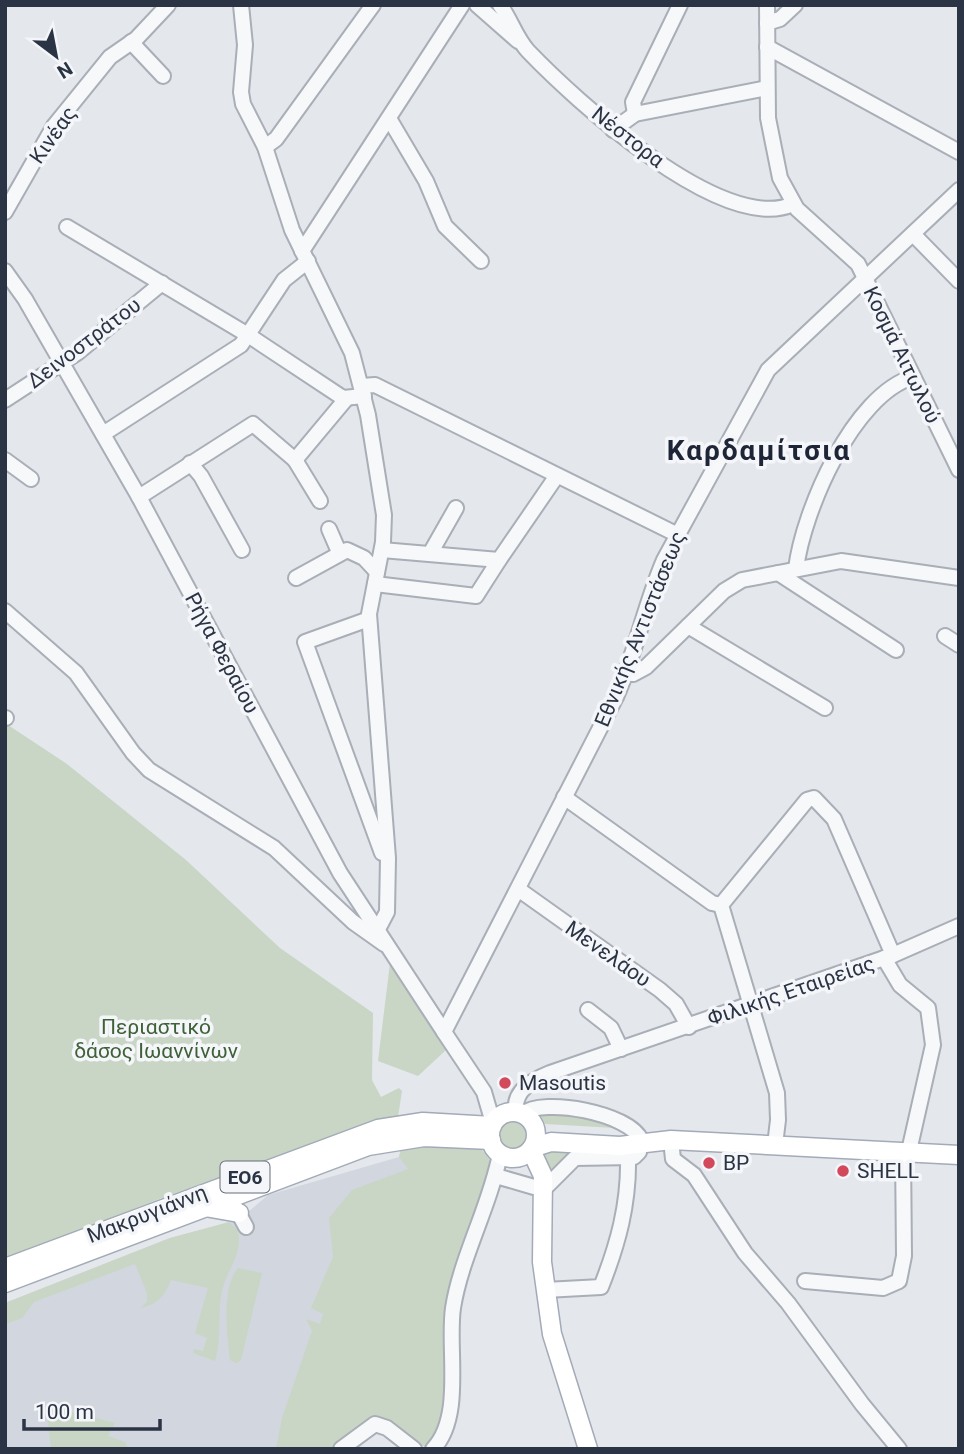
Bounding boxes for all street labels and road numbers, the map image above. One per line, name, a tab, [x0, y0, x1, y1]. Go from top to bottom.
street label: Νέστορα	[587, 101, 669, 173]
street label: Κινέας	[25, 102, 81, 168]
street label: Κοσμά Αιτωλού	[859, 283, 945, 427]
street label: Δεινοστράτου	[23, 293, 145, 393]
street label: Εθνικής Αντιστάσεως	[590, 528, 690, 730]
street label: Ρήγα Φεραίου	[180, 589, 264, 717]
street label: Μενελάου	[561, 916, 655, 992]
street label: Φιλικής Εταιρείας	[704, 951, 878, 1031]
road number: ΕΟ6	[220, 1162, 270, 1192]
street label: Μακρυγιάννη	[84, 1180, 210, 1248]

